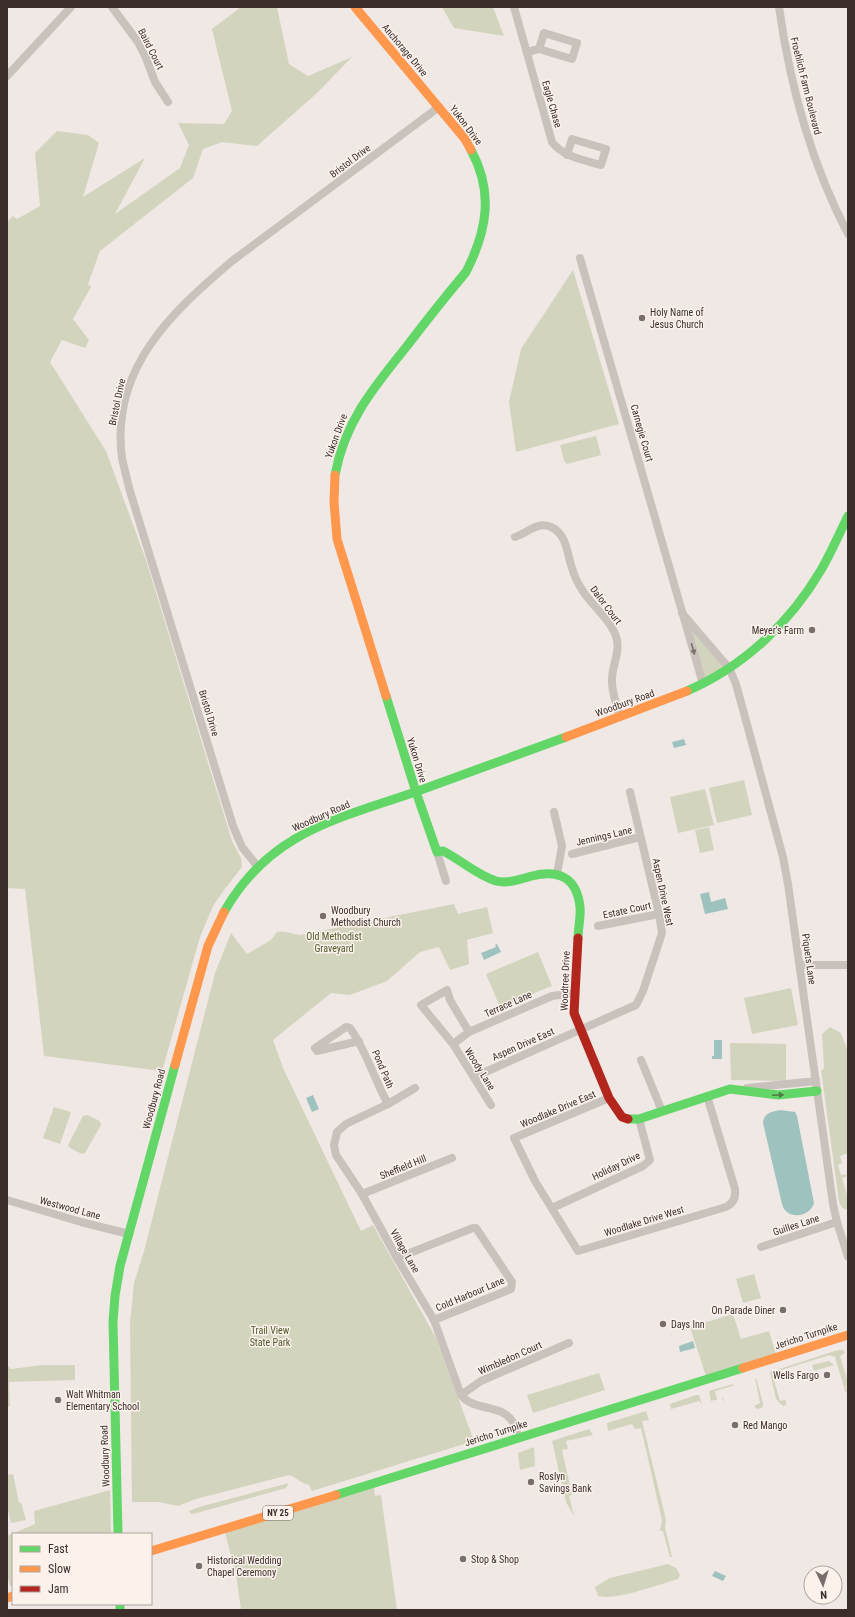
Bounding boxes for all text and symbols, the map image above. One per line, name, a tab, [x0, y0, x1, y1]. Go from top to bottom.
street label: Anchorage Drive	[380, 22, 430, 79]
street label: Baird Court	[136, 27, 166, 71]
street label: Froehlich Farm Boulevard	[789, 36, 823, 136]
street label: Eagle Chase	[540, 79, 564, 129]
street label: Yukon Drive	[448, 103, 485, 147]
street label: Bristol Drive	[328, 142, 373, 180]
place label: Holy Name of Jesus Church	[650, 307, 704, 330]
marker: Holy Name of Jesus Church	[637, 313, 647, 323]
street label: Bristol Drive	[107, 377, 127, 427]
street label: Carnegie Court	[629, 403, 655, 463]
street label: Yukon Drive	[323, 412, 349, 460]
street label: Dalor Court	[588, 584, 624, 626]
place label: Meyer's Farm	[752, 625, 804, 636]
marker: Meyer's Farm	[807, 625, 817, 635]
one-way arrow	[690, 643, 696, 655]
street label: Woodbury Road	[594, 687, 656, 719]
street label: Bristol Drive	[197, 689, 221, 738]
street label: Yukon Drive	[405, 736, 429, 784]
street label: Woodbury Road	[290, 798, 352, 834]
street label: Jennings Lane	[575, 824, 633, 848]
street label: Aspen Drive West	[650, 857, 676, 927]
street label: Estate Court	[602, 900, 652, 920]
place label: Woodbury Methodist Church	[331, 905, 401, 928]
marker: Woodbury Methodist Church	[318, 911, 328, 921]
park label: Old Methodist Graveyard	[306, 931, 362, 954]
street label: Piquets Lane	[800, 933, 818, 985]
street label: Woodtree Drive	[558, 951, 572, 1011]
street label: Terrace Lane	[483, 989, 534, 1019]
street label: Aspen Drive East	[490, 1025, 556, 1063]
street label: Woody Lane	[463, 1046, 498, 1093]
street label: Pond Path	[370, 1048, 396, 1090]
street label: Woodbury Road	[141, 1068, 167, 1130]
street label: Woodlake Drive East	[519, 1088, 597, 1130]
one-way arrow	[772, 1091, 784, 1098]
street label: Holiday Drive	[590, 1150, 642, 1182]
street label: Sheffield Hill	[378, 1153, 428, 1181]
street label: Westwood Lane	[38, 1195, 102, 1221]
street label: Woodlake Drive West	[603, 1204, 685, 1238]
street label: Guilles Lane	[771, 1212, 821, 1238]
street label: Village Lane	[388, 1227, 422, 1275]
street label: Cold Harbour Lane	[434, 1274, 506, 1313]
place label: On Parade Diner	[711, 1305, 775, 1316]
marker: On Parade Diner	[778, 1305, 788, 1315]
marker: Days Inn	[658, 1319, 668, 1329]
place label: Days Inn	[671, 1319, 705, 1330]
street label: Jericho Turnpike	[773, 1321, 839, 1351]
park label: Trail View State Park	[250, 1325, 291, 1348]
street label: Wimbledon Court	[477, 1339, 543, 1377]
place label: Wells Fargo	[773, 1370, 819, 1381]
marker: Wells Fargo	[822, 1370, 832, 1380]
place label: Walt Whitman Elementary School	[66, 1389, 139, 1412]
marker: Walt Whitman Elementary School	[53, 1395, 63, 1405]
street label: Jericho Turnpike	[463, 1418, 529, 1448]
marker: Red Mango	[730, 1420, 740, 1430]
place label: Red Mango	[743, 1420, 787, 1431]
street label: Woodbury Road	[98, 1425, 112, 1487]
place label: Roslyn Savings Bank	[539, 1471, 592, 1494]
marker: Roslyn Savings Bank	[526, 1477, 536, 1487]
road number: NY 25	[263, 1506, 293, 1520]
legend	[12, 1533, 152, 1605]
text: Fast	[48, 1542, 69, 1556]
marker: Stop & Shop	[458, 1554, 468, 1564]
place label: Stop & Shop	[471, 1554, 519, 1565]
place label: Historical Wedding Chapel Ceremony	[207, 1555, 281, 1578]
marker: Historical Wedding Chapel Ceremony	[194, 1561, 204, 1571]
text: Slow	[48, 1562, 71, 1576]
north arrow	[803, 1565, 843, 1605]
text: Jam	[48, 1582, 69, 1596]
text: N	[820, 1588, 827, 1601]

